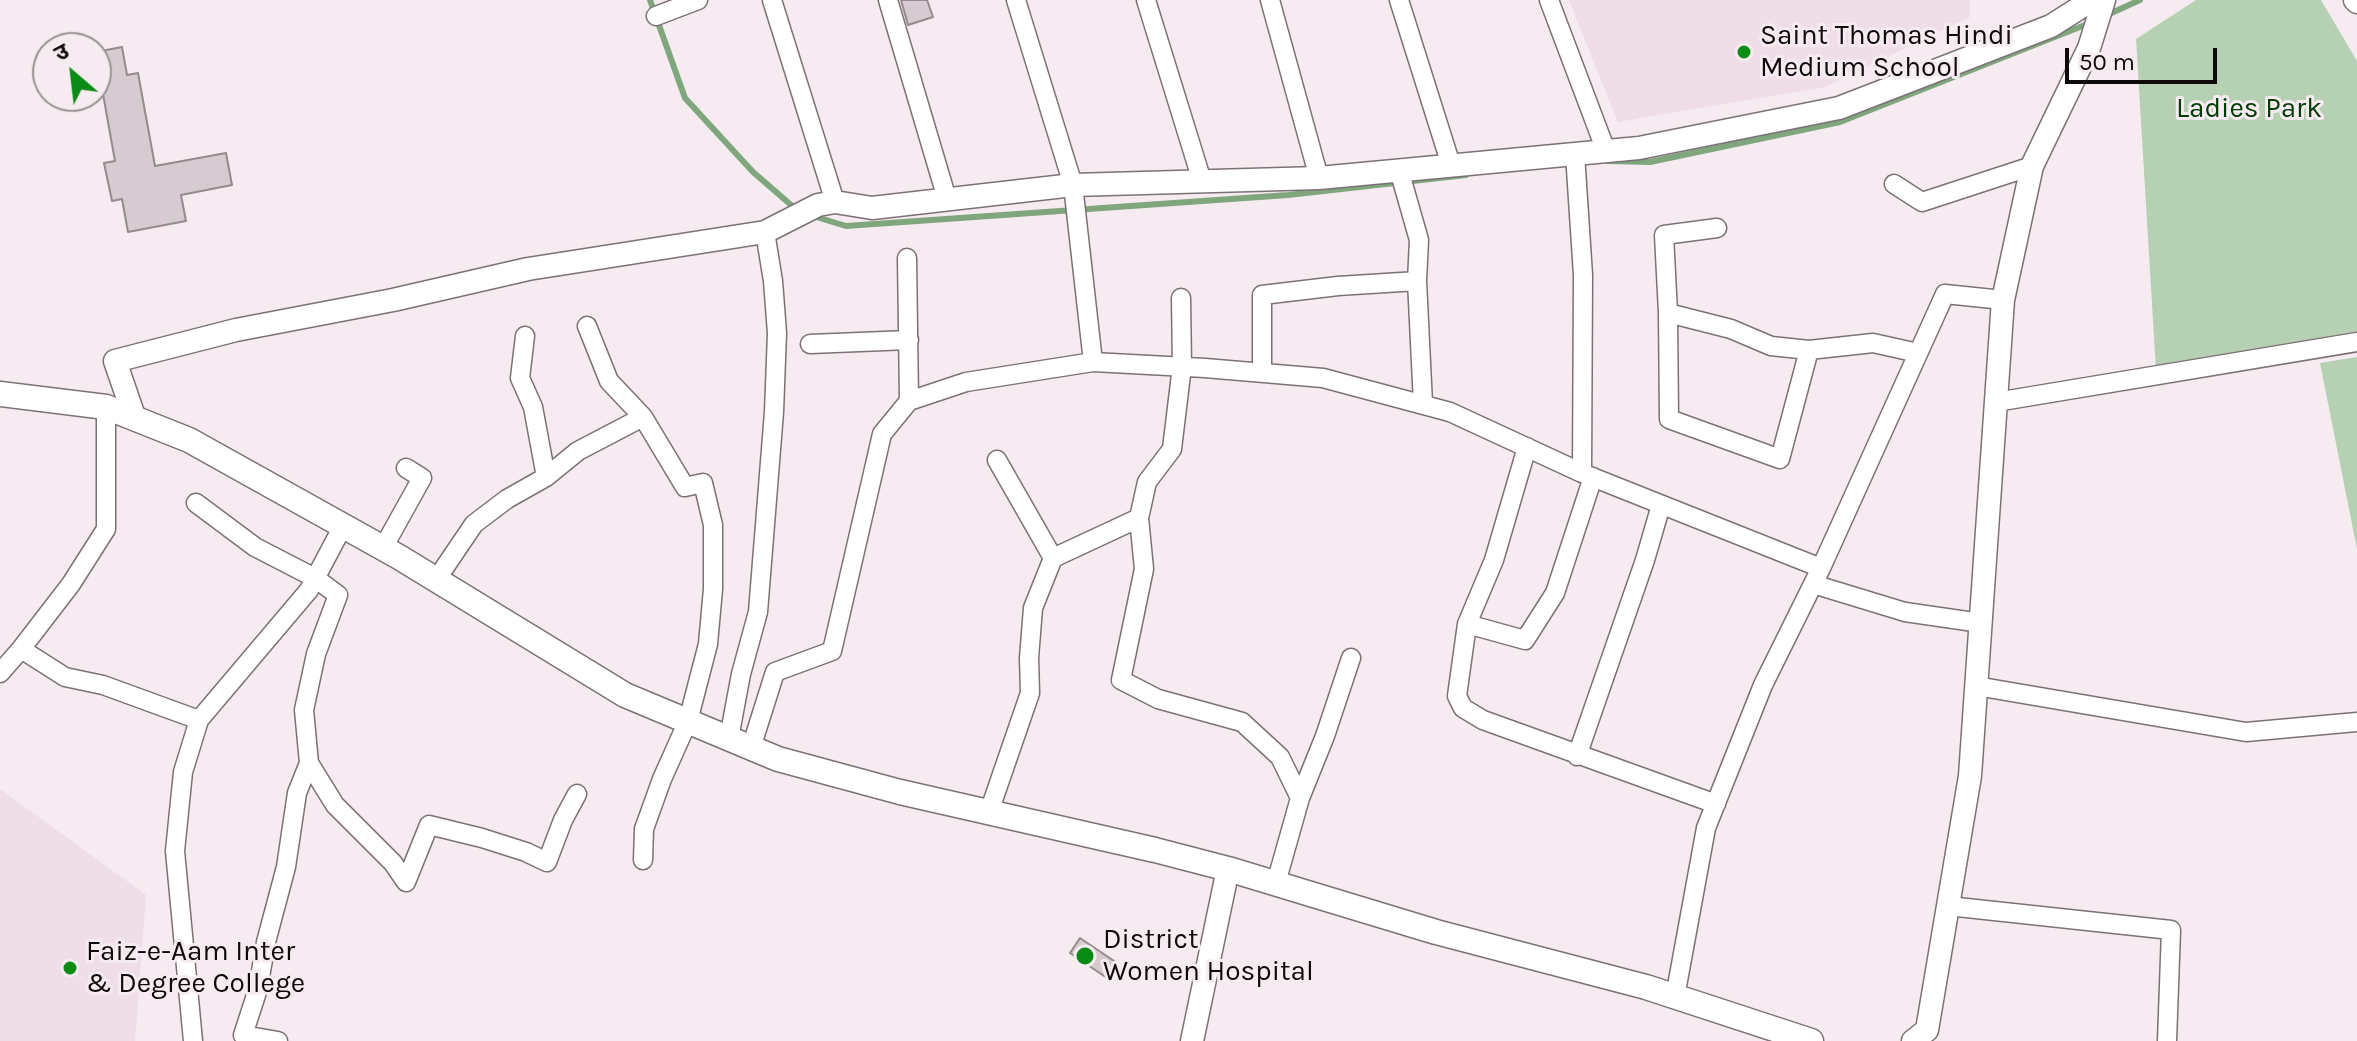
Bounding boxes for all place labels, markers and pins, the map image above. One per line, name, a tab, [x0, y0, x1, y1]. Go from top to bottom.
place label: Saint Thomas Hindi Medium School	[1760, 19, 2013, 85]
marker: Saint Thomas Hindi Medium School	[1735, 43, 1753, 61]
place label: District Women Hospital	[1103, 923, 1314, 989]
place label: Faiz-e-Aam Inter & Degree College	[86, 935, 305, 1001]
marker: District Women Hospital	[1074, 945, 1096, 967]
marker: Faiz-e-Aam Inter & Degree College	[61, 959, 79, 977]

